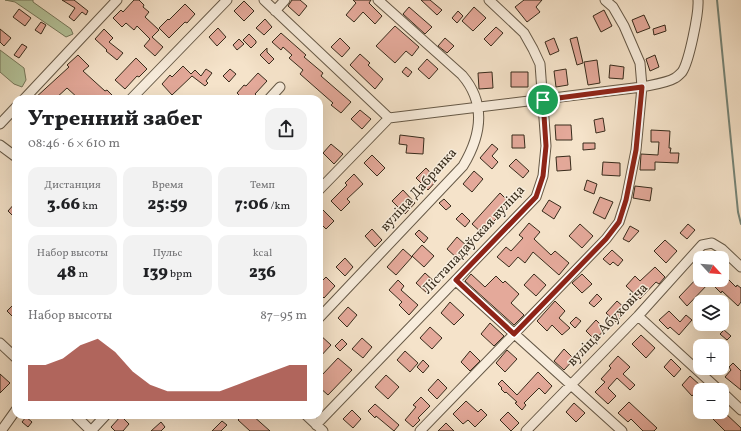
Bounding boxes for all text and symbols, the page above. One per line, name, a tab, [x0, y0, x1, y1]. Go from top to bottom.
pin	[526, 83, 560, 117]
icon: arrive	[532, 89, 554, 111]
text: Утренний забег	[28, 104, 202, 135]
button: share	[265, 108, 307, 150]
text: 08:46 · 6 × 610 m	[28, 135, 120, 153]
street label: вуліца Дабранка	[376, 144, 462, 236]
text: Дистанция	[44, 178, 101, 193]
text: Время	[152, 178, 183, 193]
text: Темп	[250, 178, 275, 193]
street label: Лістападаўская вуліца	[418, 181, 530, 299]
text: 3.66	[47, 193, 80, 216]
text: 25:59	[148, 193, 187, 216]
text: 7:06	[235, 193, 268, 216]
text: km	[80, 199, 98, 214]
text: /km	[268, 199, 290, 214]
text: Набор высоты	[37, 246, 108, 261]
text: Пульс	[153, 246, 182, 261]
text: kcal	[253, 246, 272, 261]
north arrow	[693, 251, 729, 287]
map controls	[693, 251, 729, 419]
text: 48	[57, 261, 76, 284]
text: 139	[143, 261, 168, 284]
text: 236	[249, 261, 276, 284]
text: m	[76, 267, 88, 282]
text: bpm	[168, 267, 192, 282]
street label: вуліца Абуховіча	[563, 279, 653, 371]
button: layers	[693, 295, 729, 331]
text: Набор высоты	[28, 307, 112, 325]
text: 87–95 m	[260, 307, 307, 325]
button: +	[693, 339, 729, 375]
button: −	[693, 383, 729, 419]

